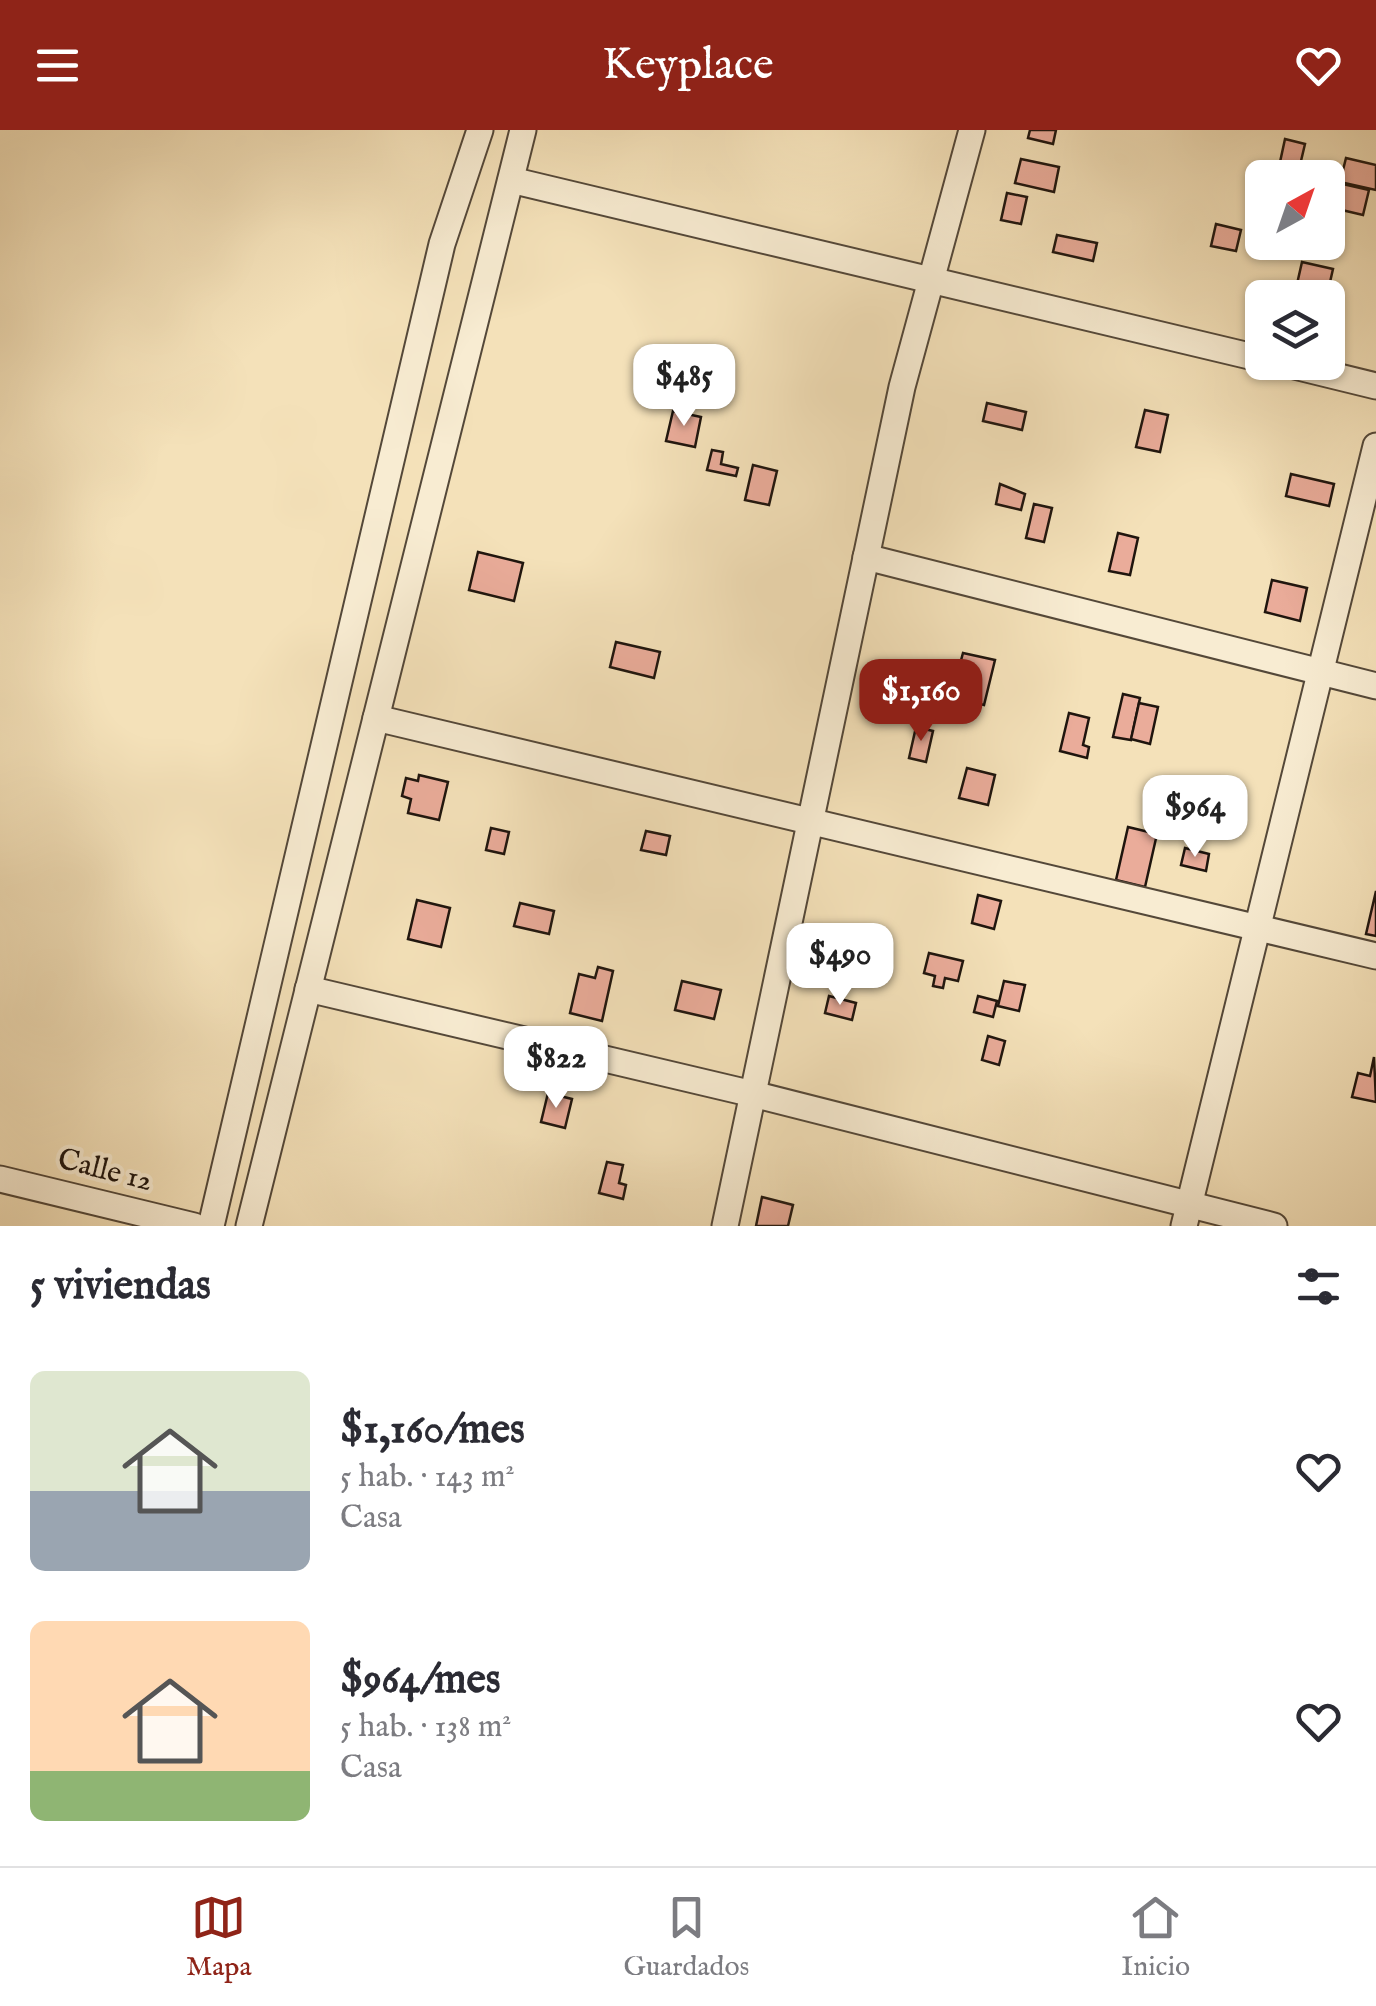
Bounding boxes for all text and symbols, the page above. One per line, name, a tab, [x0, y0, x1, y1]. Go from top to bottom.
text: Keyplace	[602, 37, 774, 94]
icon: menu	[30, 38, 85, 93]
icon: heart	[1291, 38, 1346, 93]
north arrow	[1245, 160, 1345, 260]
map controls	[1245, 160, 1345, 380]
button: layers	[1245, 280, 1345, 380]
pin: $485	[625, 344, 743, 429]
text: $485	[655, 356, 713, 397]
pin: $1,160	[840, 659, 1002, 744]
text: $1,160	[881, 671, 961, 712]
pin: $964	[1136, 775, 1254, 860]
text: $964	[1165, 787, 1225, 828]
pin: $490	[781, 923, 899, 1008]
text: $490	[808, 935, 872, 976]
pin: $822	[497, 1026, 615, 1111]
text: $822	[526, 1038, 586, 1079]
street label: Calle 12	[54, 1141, 156, 1201]
icon: filters	[1291, 1259, 1346, 1314]
text: 5 viviendas	[30, 1260, 211, 1313]
text: $1,160/mes	[340, 1404, 525, 1457]
icon: home	[110, 1411, 230, 1531]
icon: heart	[1291, 1444, 1346, 1499]
text: 5 hab. · 143 m²	[340, 1457, 515, 1498]
text: Casa	[340, 1498, 402, 1539]
text: $964/mes	[340, 1654, 501, 1707]
icon: home	[110, 1661, 230, 1781]
icon: heart	[1291, 1694, 1346, 1749]
text: 5 hab. · 138 m²	[340, 1707, 511, 1748]
text: Casa	[340, 1748, 402, 1789]
tab: Mapa	[186, 1890, 252, 1985]
tab: Guardados	[623, 1890, 749, 1985]
tab: Inicio	[1121, 1890, 1190, 1985]

